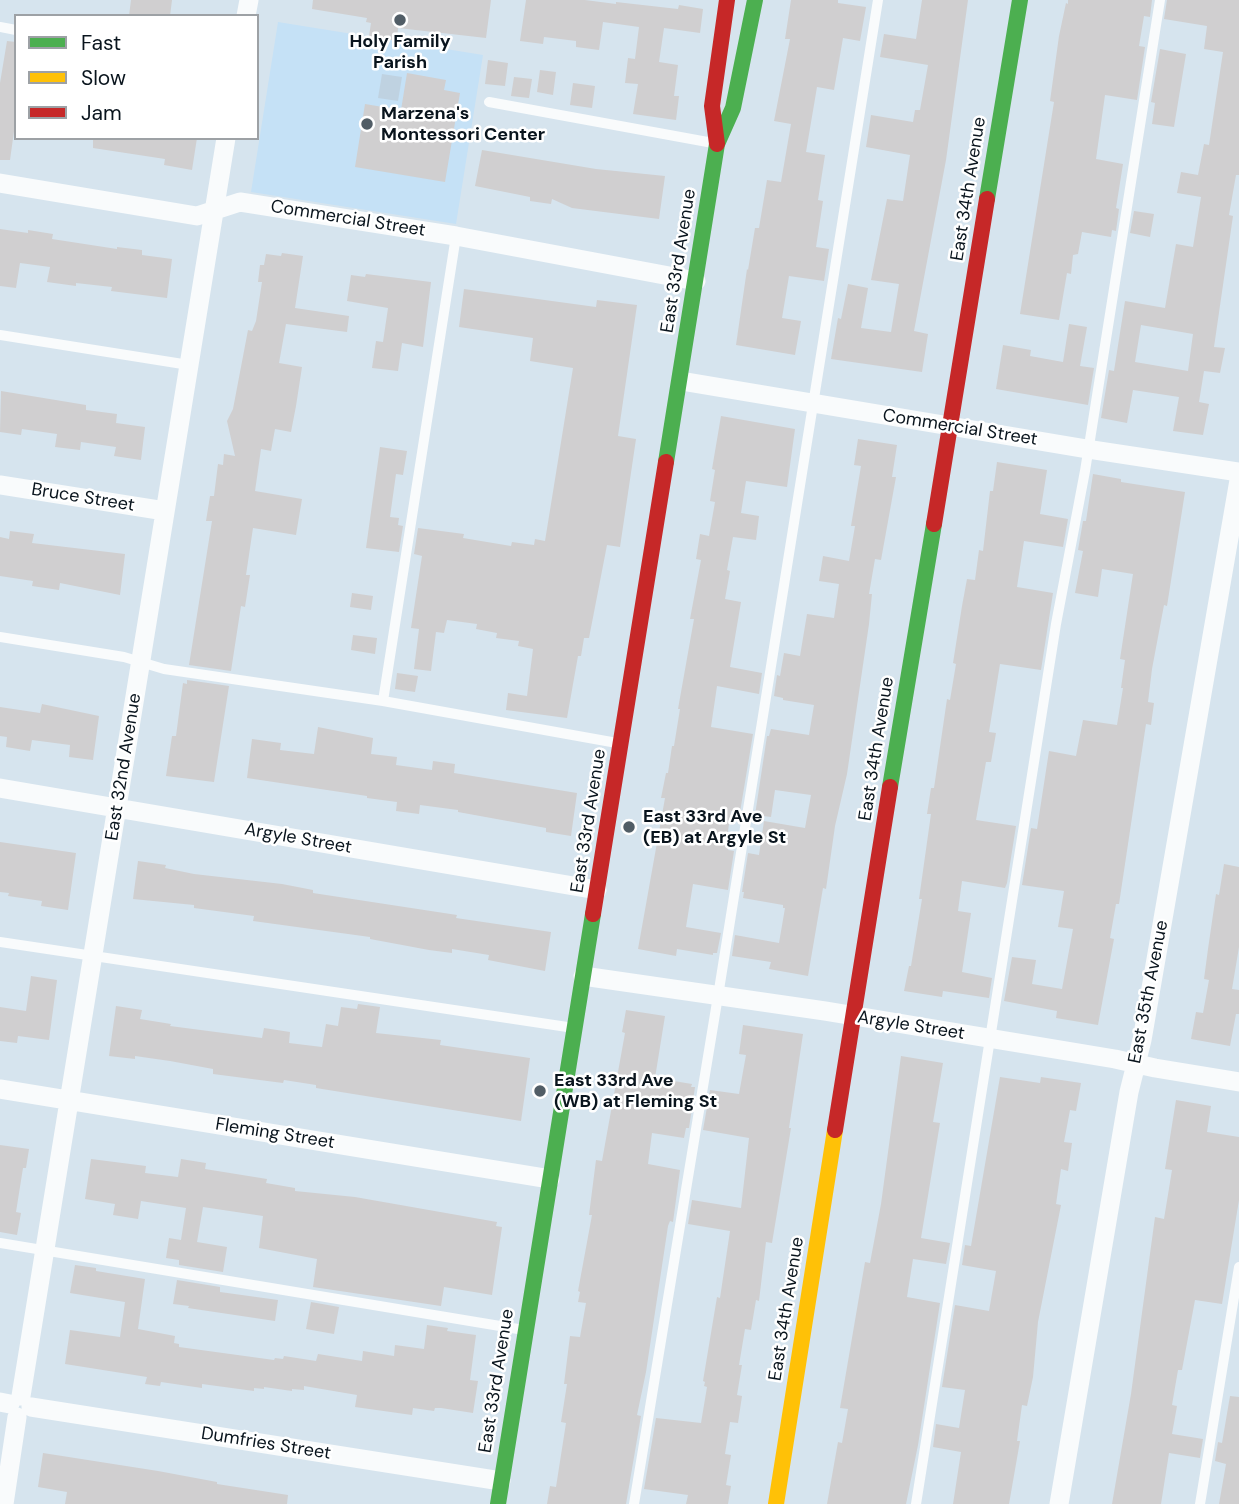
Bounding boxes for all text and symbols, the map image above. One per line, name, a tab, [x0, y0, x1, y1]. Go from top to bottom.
marker: Holy Family Parish	[392, 12, 408, 28]
legend	[14, 14, 259, 140]
text: Fast	[81, 29, 121, 57]
place label: Holy Family Parish	[349, 31, 451, 74]
text: Slow	[81, 64, 126, 92]
text: Jam	[81, 99, 122, 127]
place label: Marzena's Montessori Center	[381, 103, 545, 146]
marker: Marzena's Montessori Center	[359, 116, 375, 132]
street label: East 34th Avenue	[947, 116, 991, 262]
street label: East 33rd Avenue	[657, 188, 701, 334]
street label: Commercial Street	[269, 196, 427, 242]
street label: Commercial Street	[881, 405, 1039, 451]
street label: Bruce Street	[30, 479, 136, 517]
street label: East 34th Avenue	[855, 676, 899, 822]
street label: East 32nd Avenue	[102, 692, 146, 842]
street label: East 33rd Avenue	[567, 748, 611, 894]
place label: East 33rd Ave (EB) at Argyle St	[643, 806, 786, 848]
street label: Argyle Street	[243, 819, 353, 859]
marker: East 33rd Ave (EB) at Argyle St	[621, 819, 637, 835]
street label: East 35th Avenue	[1125, 919, 1173, 1065]
street label: Argyle Street	[856, 1007, 966, 1045]
place label: East 33rd Ave (WB) at Fleming St	[554, 1070, 717, 1112]
marker: East 33rd Ave (WB) at Fleming St	[532, 1083, 548, 1099]
street label: Fleming Street	[214, 1114, 336, 1154]
street label: East 34th Avenue	[765, 1236, 809, 1382]
street label: East 33rd Avenue	[475, 1308, 519, 1454]
street label: Dumfries Street	[200, 1423, 332, 1465]

